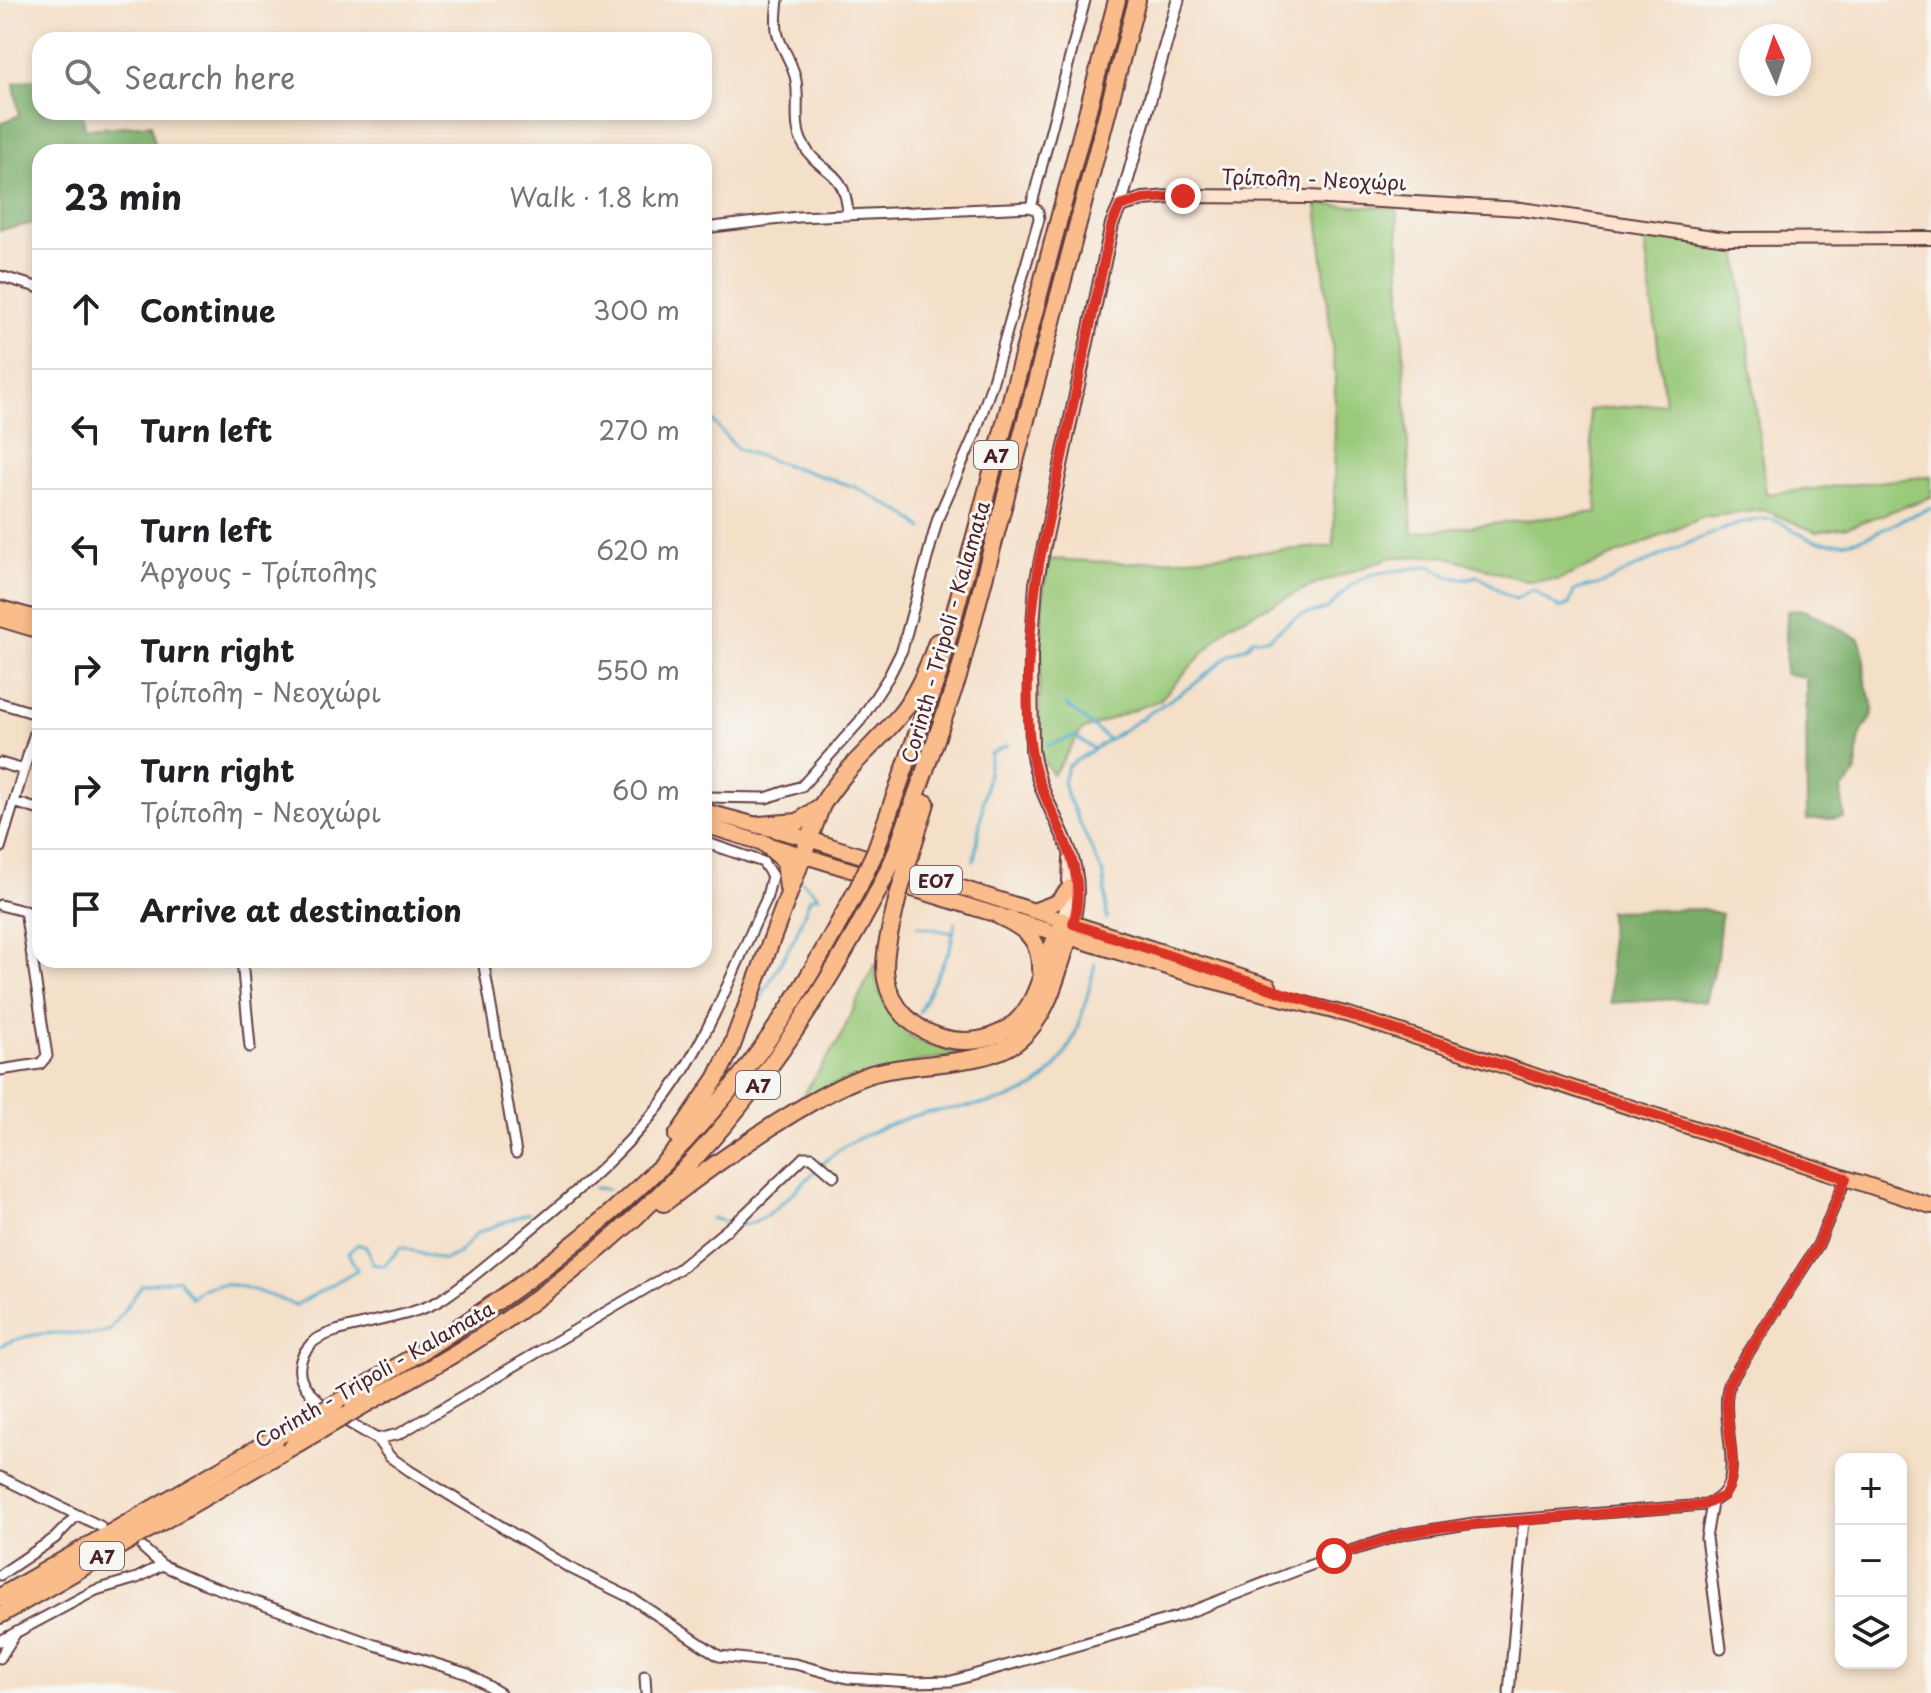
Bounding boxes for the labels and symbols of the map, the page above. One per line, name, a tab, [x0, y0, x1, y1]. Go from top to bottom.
north arrow	[1739, 24, 1811, 96]
street label: Τρίπολη - Νεοχώρι	[1221, 161, 1407, 197]
route end	[1165, 178, 1201, 214]
road number: Α7	[974, 441, 1018, 469]
street label: Corinth - Tripoli - Kalamata	[893, 497, 997, 767]
road number: ΕΟ7	[910, 866, 962, 894]
road number: Α7	[736, 1071, 780, 1099]
street label: Corinth - Tripoli - Kalamata	[249, 1293, 499, 1455]
route start	[1316, 1538, 1352, 1574]
road number: Α7	[80, 1542, 124, 1570]

